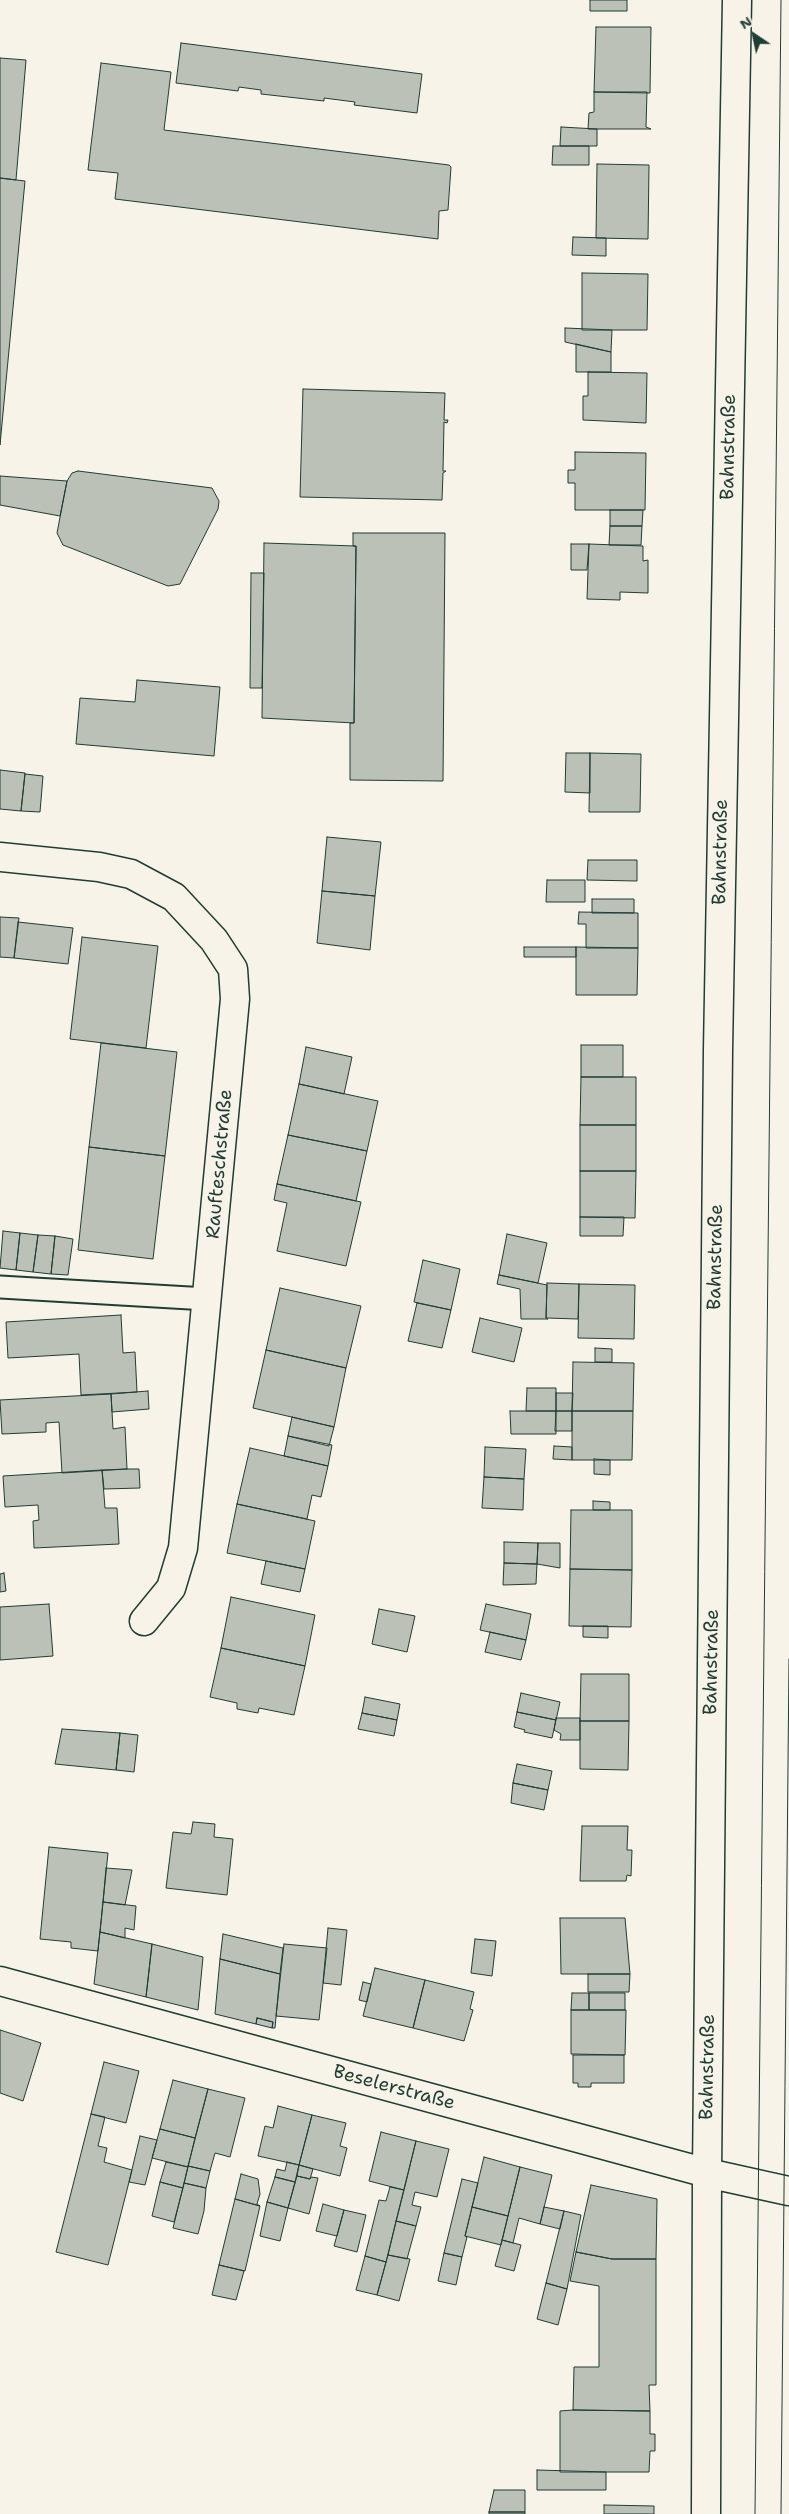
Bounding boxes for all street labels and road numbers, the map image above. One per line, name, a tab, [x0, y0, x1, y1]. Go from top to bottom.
street label: Bahnstraße	[717, 394, 741, 500]
street label: Bahnstraße	[709, 799, 733, 905]
street label: Raufteschstraße	[202, 1088, 238, 1240]
street label: Bahnstraße	[704, 1204, 728, 1310]
street label: Bahnstraße	[700, 1609, 724, 1715]
street label: Bahnstraße	[696, 2014, 720, 2120]
street label: Beselerstraße	[331, 2061, 457, 2115]

